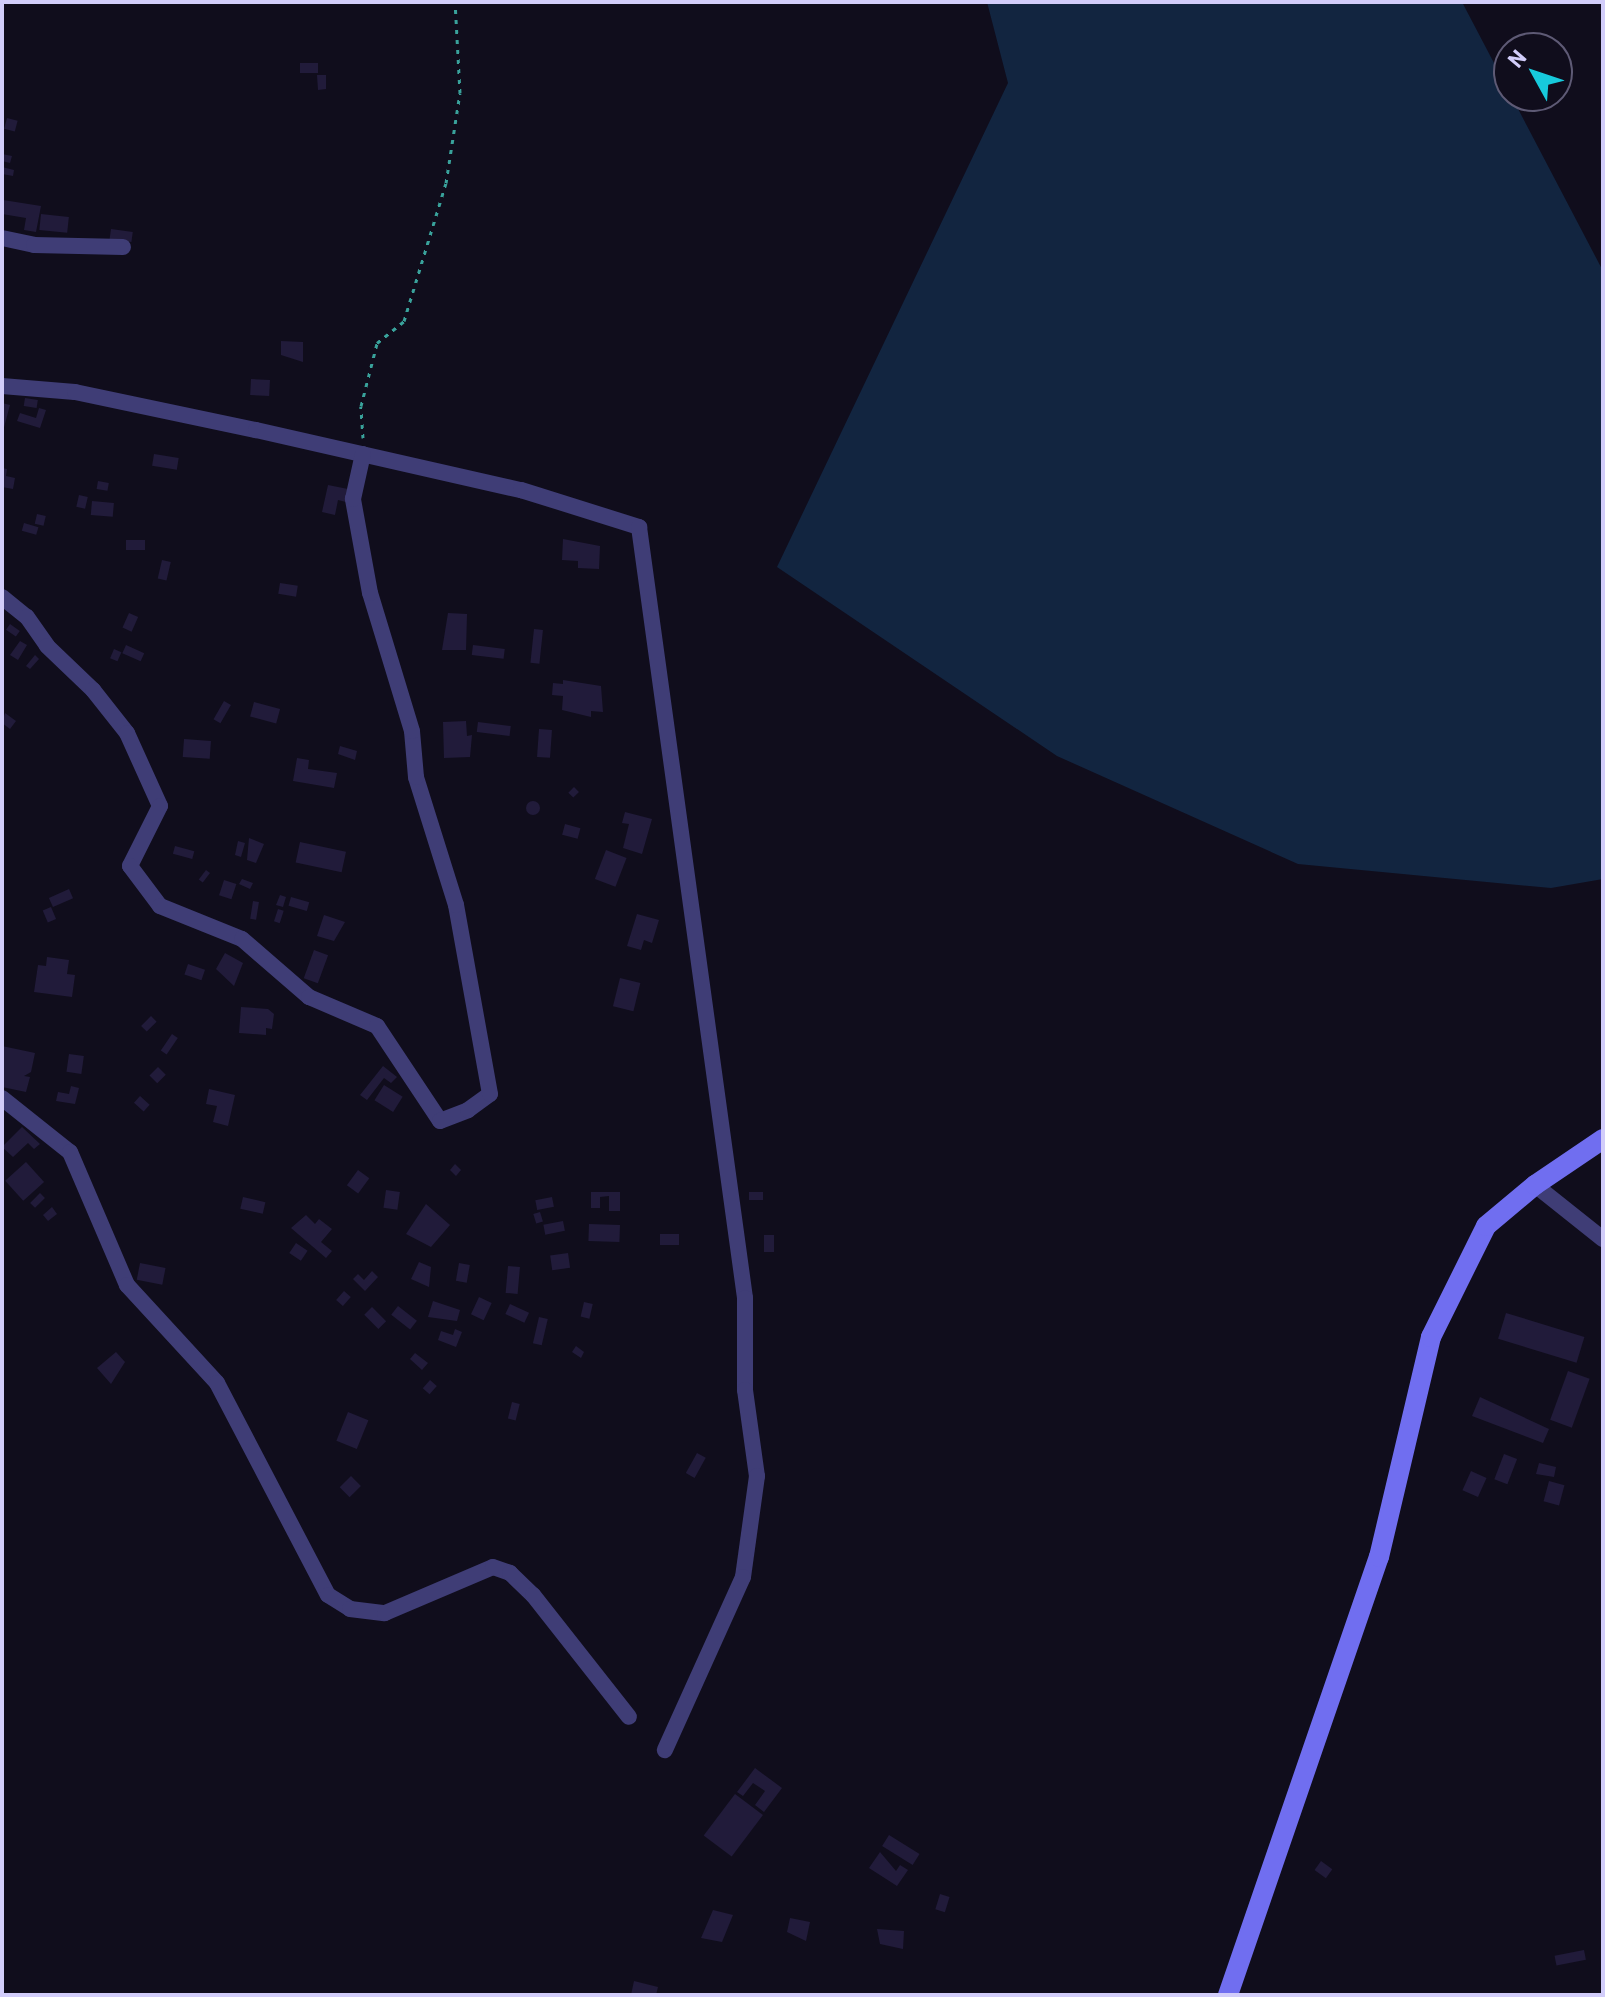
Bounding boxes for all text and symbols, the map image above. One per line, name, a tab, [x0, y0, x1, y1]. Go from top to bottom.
north arrow	[1493, 32, 1573, 112]
text: N	[1501, 44, 1531, 72]

